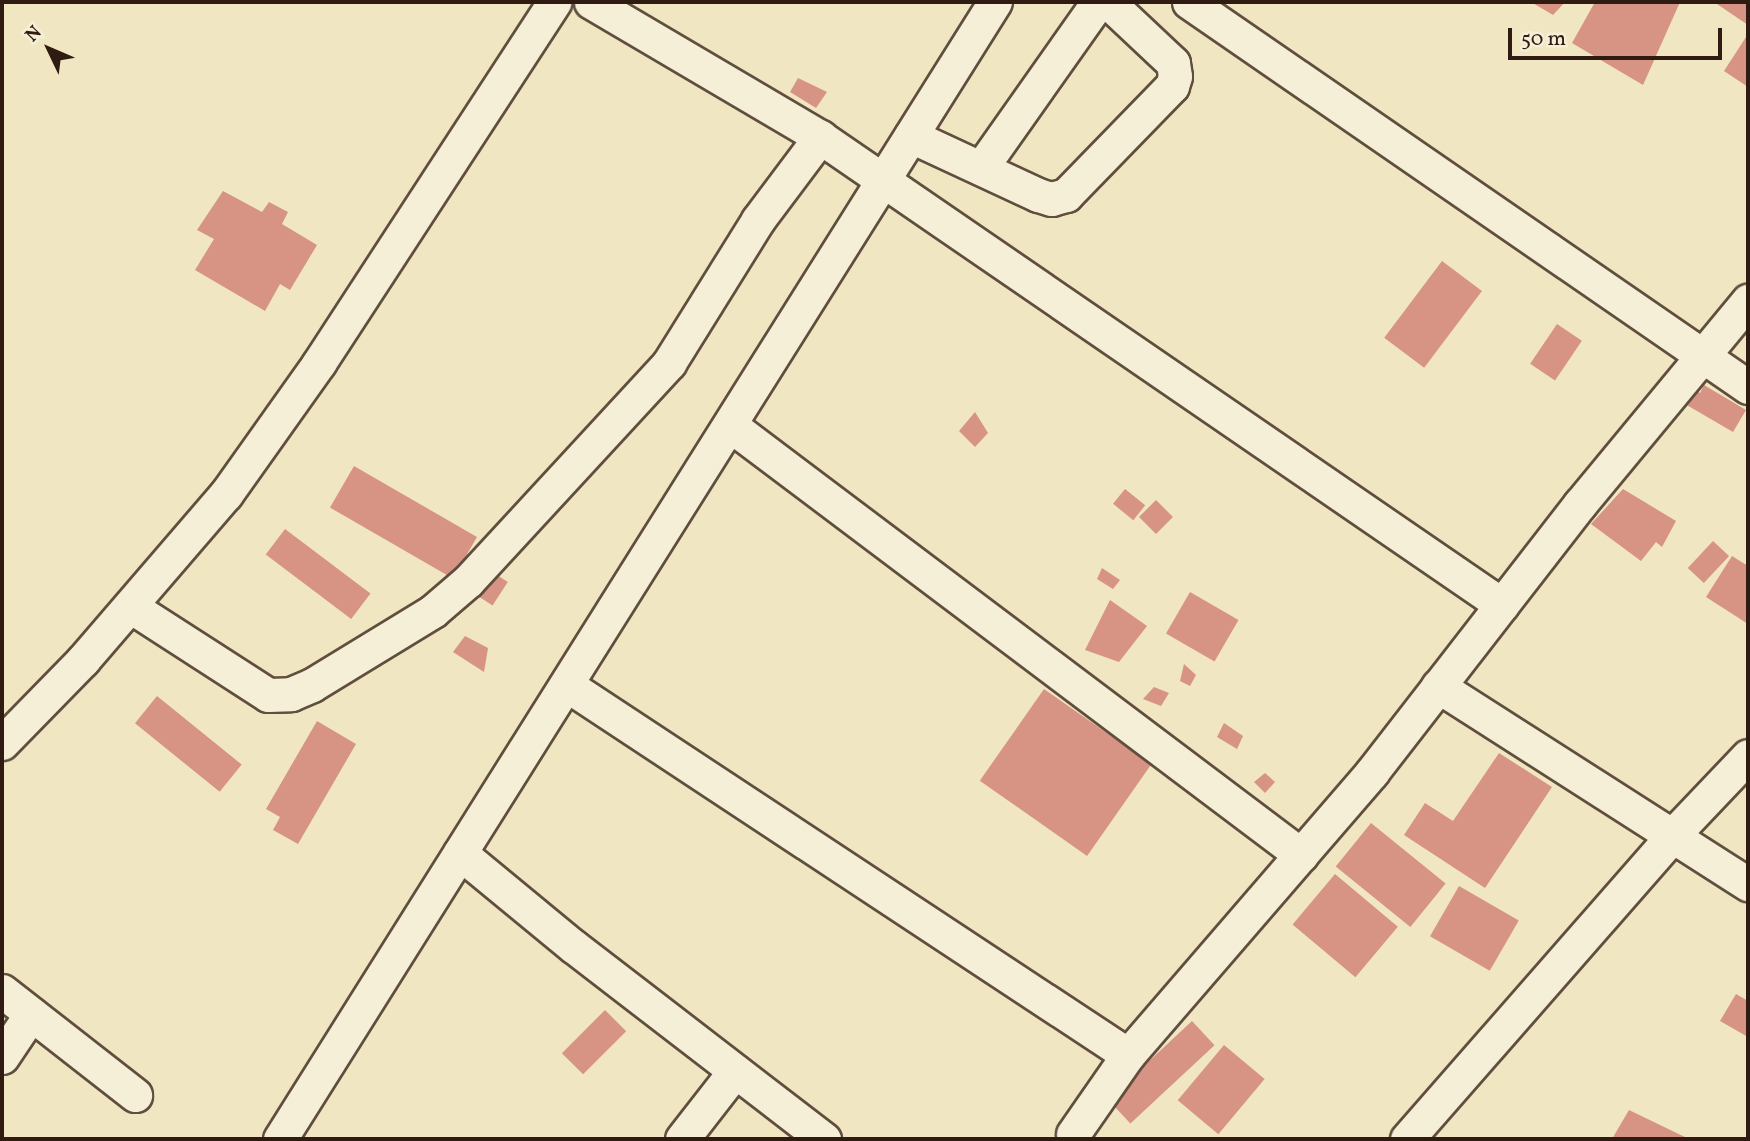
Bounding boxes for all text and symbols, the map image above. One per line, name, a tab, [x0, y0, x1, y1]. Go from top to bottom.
north arrow	[14, 14, 84, 84]
scale bar	[1512, 14, 1726, 58]
text: N	[20, 20, 48, 48]
text: 50 m	[1521, 25, 1566, 54]

